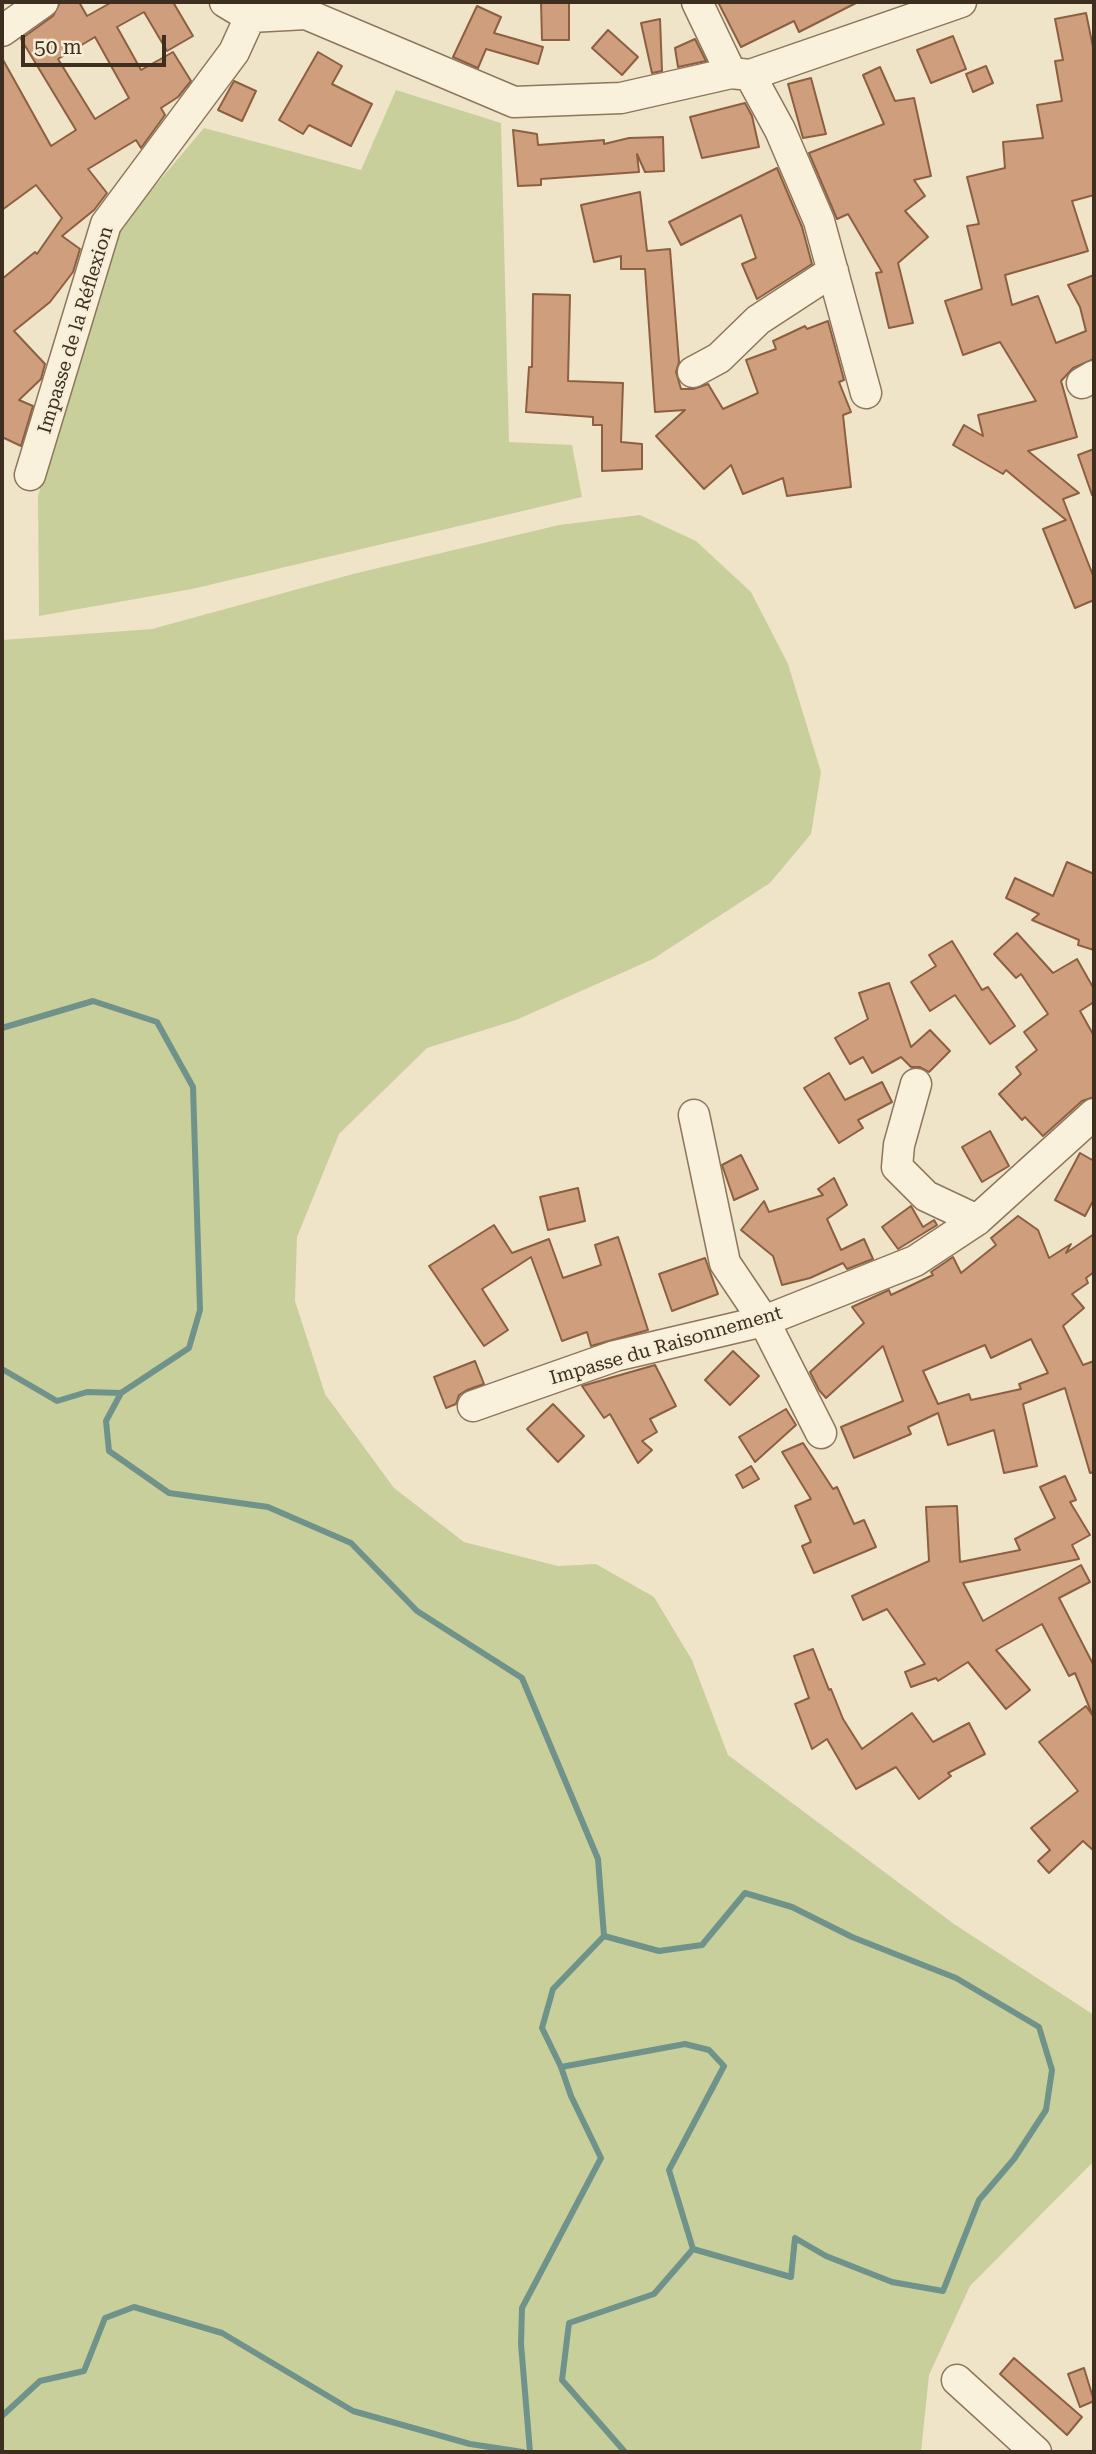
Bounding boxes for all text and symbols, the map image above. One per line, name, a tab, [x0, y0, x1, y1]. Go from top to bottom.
scale bar	[24, 21, 170, 65]
text: 50 m	[34, 35, 82, 59]
street label: Impasse de la Réflexion	[34, 224, 118, 436]
street label: Impasse du Raisonnement	[547, 1302, 785, 1390]

